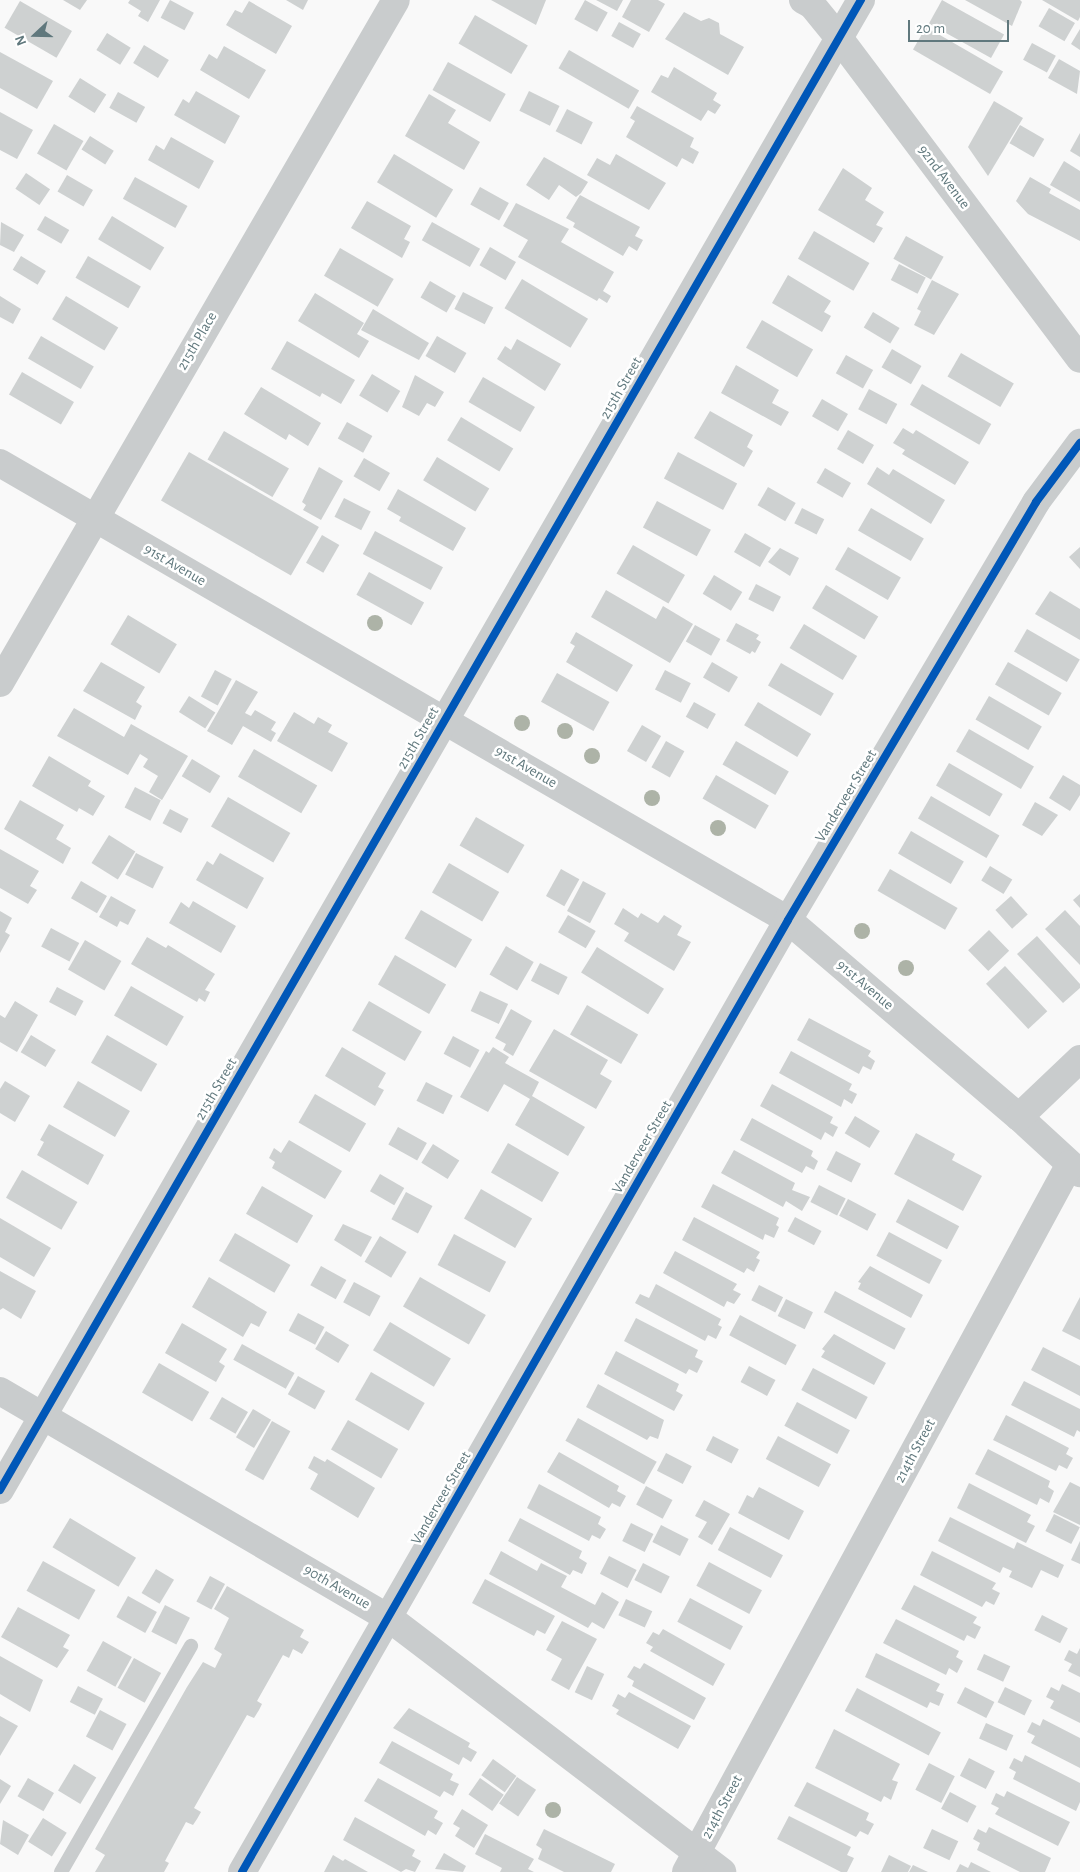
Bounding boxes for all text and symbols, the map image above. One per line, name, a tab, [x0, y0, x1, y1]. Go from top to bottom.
north arrow	[10, 10, 60, 60]
scale bar	[910, 10, 1011, 42]
text: 20 m	[916, 21, 945, 36]
text: N	[13, 33, 29, 47]
street label: 92nd Avenue	[914, 141, 974, 213]
street label: 215th Place	[173, 309, 221, 373]
street label: 215th Street	[596, 354, 646, 422]
street label: 91st Avenue	[141, 540, 209, 590]
street label: 215th Street	[393, 704, 443, 772]
street label: 91st Avenue	[492, 742, 560, 792]
street label: Vanderveer Street	[811, 747, 881, 845]
street label: 91st Avenue	[833, 956, 897, 1014]
street label: 215th Street	[191, 1055, 241, 1123]
street label: Vanderveer Street	[608, 1097, 676, 1197]
street label: 214th Street	[891, 1416, 939, 1486]
street label: Vanderveer Street	[407, 1448, 475, 1548]
street label: 90th Avenue	[301, 1561, 373, 1613]
street label: 214th Street	[698, 1772, 746, 1842]

